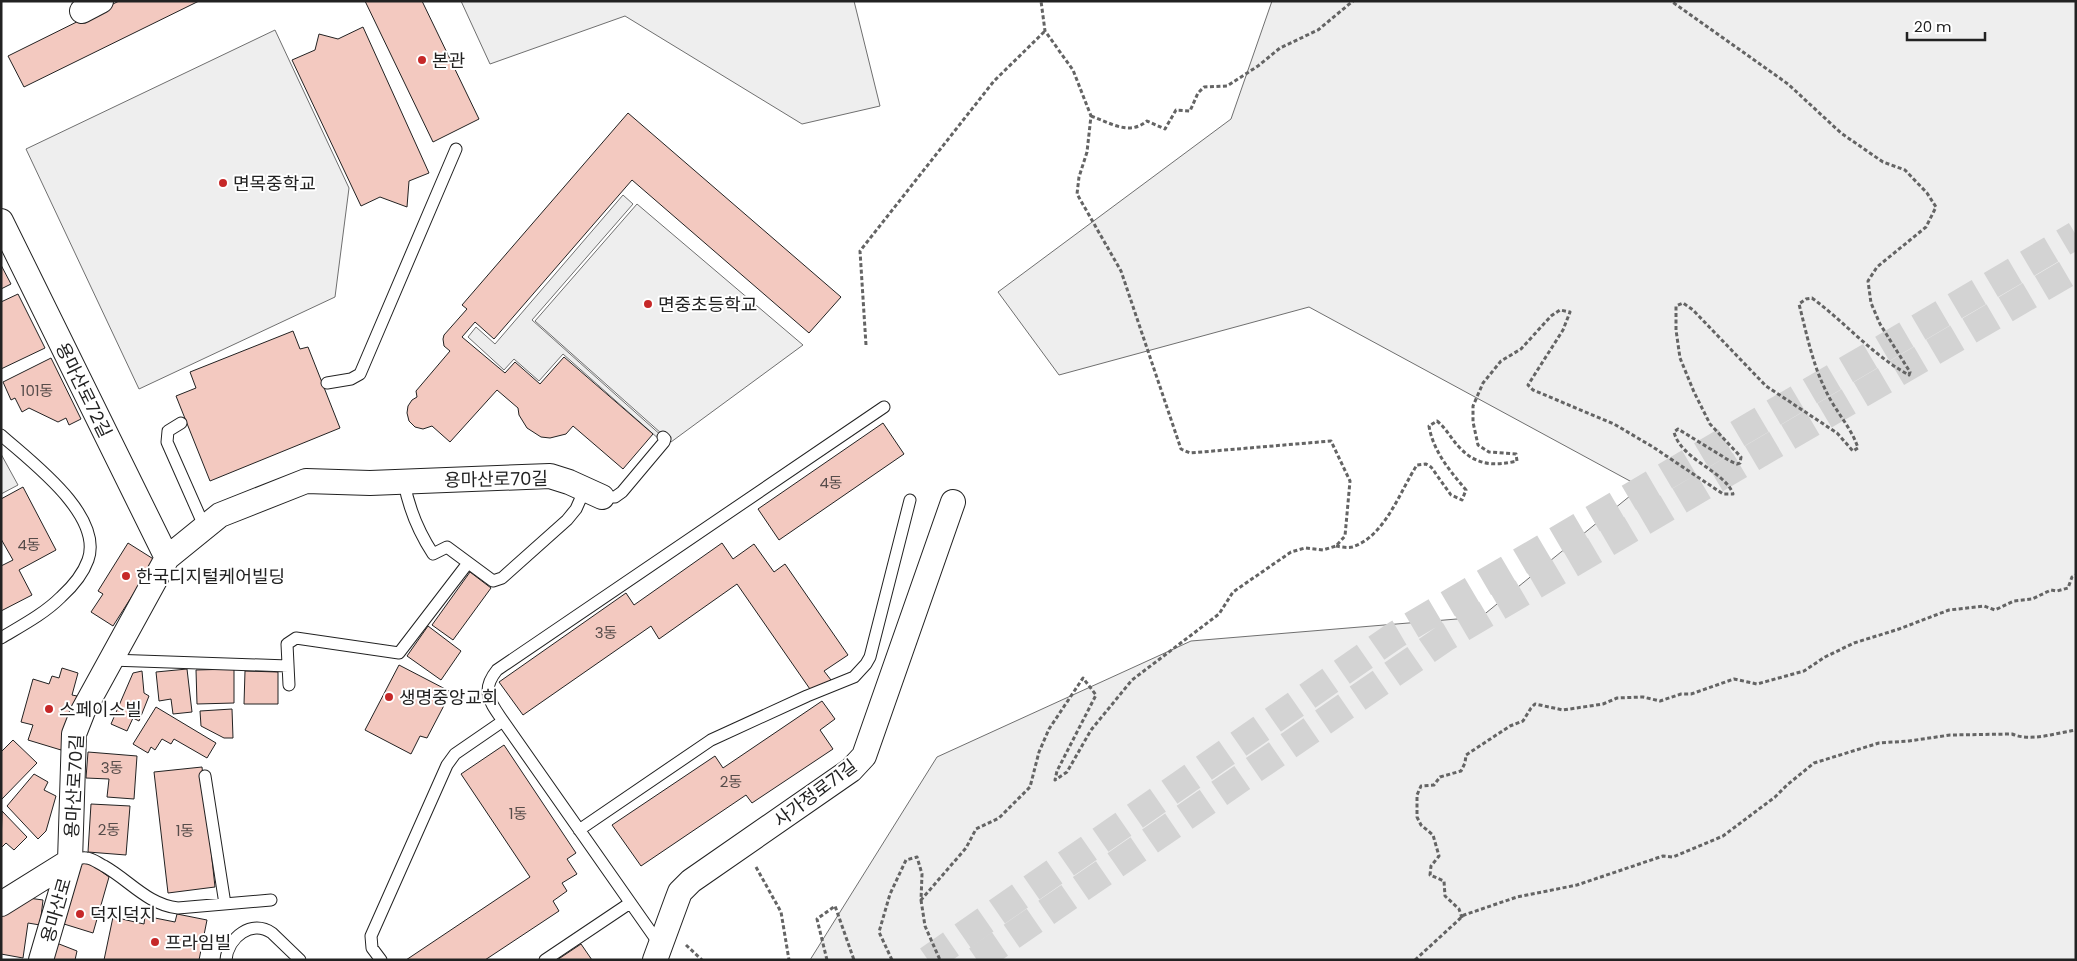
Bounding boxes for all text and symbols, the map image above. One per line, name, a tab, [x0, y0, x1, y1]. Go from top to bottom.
scale bar	[1907, 10, 1984, 42]
text: 20 m	[1914, 16, 1952, 37]
place label: 본관	[432, 48, 466, 73]
marker: 본관	[416, 54, 428, 66]
place label: 면목중학교	[233, 171, 316, 196]
marker: 면목중학교	[217, 177, 229, 189]
place label: 면중초등학교	[658, 292, 757, 317]
marker: 면중초등학교	[642, 298, 654, 310]
street label: 용마산로72길	[50, 338, 118, 442]
house number: 101동	[21, 380, 53, 401]
street label: 용마산로70길	[444, 466, 548, 492]
house number: 4동	[819, 472, 843, 493]
house number: 4동	[17, 534, 41, 555]
place label: 한국디지털케어빌딩	[136, 564, 285, 589]
marker: 한국디지털케어빌딩	[120, 570, 132, 582]
house number: 3동	[595, 622, 617, 643]
place label: 생명중앙교회	[399, 685, 498, 710]
marker: 생명중앙교회	[383, 691, 395, 703]
place label: 스페이스빌	[59, 697, 142, 722]
marker: 스페이스빌	[43, 703, 55, 715]
street label: 용마산로70길	[59, 733, 89, 839]
street label: 사가정로71길	[768, 753, 862, 833]
house number: 3동	[101, 757, 123, 778]
house number: 2동	[720, 771, 742, 792]
house number: 1동	[509, 803, 527, 824]
house number: 2동	[98, 819, 120, 840]
house number: 1동	[176, 820, 194, 841]
street label: 용마산로	[35, 875, 77, 945]
place label: 덕지덕지	[90, 902, 156, 927]
marker: 덕지덕지	[74, 908, 86, 920]
place label: 프라임빌	[165, 930, 231, 955]
marker: 프라임빌	[149, 936, 161, 948]

